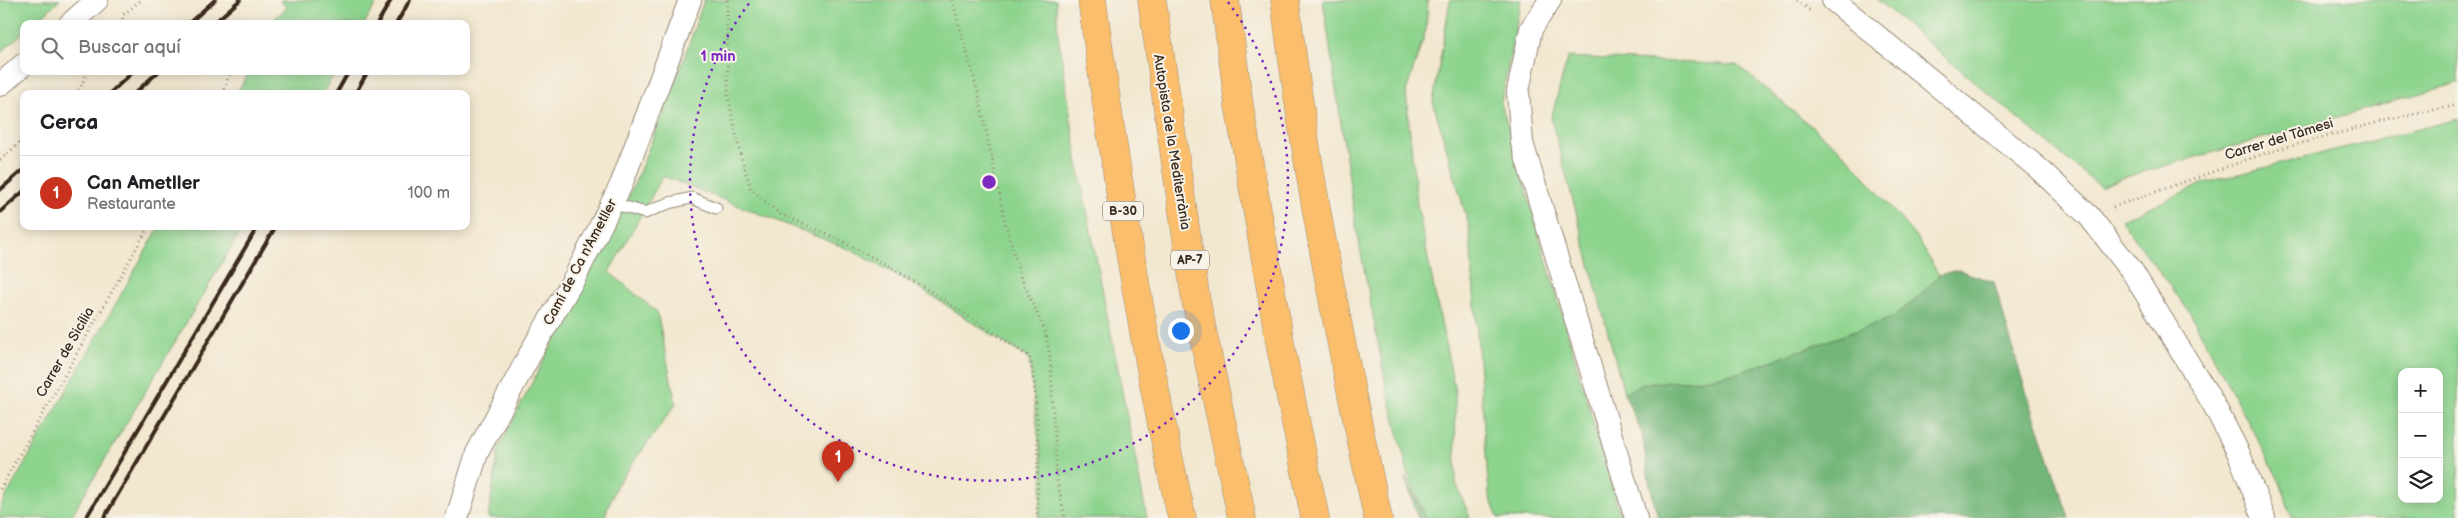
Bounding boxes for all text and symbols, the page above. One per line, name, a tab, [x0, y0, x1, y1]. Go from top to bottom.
search box	[20, 20, 470, 75]
icon: search	[38, 34, 66, 62]
text: Buscar aquí	[78, 36, 181, 59]
text: 1 min	[700, 47, 736, 66]
street label: Autopista de la Mediterrània	[1150, 53, 1194, 231]
text: Cerca	[40, 110, 98, 135]
street label: Carrer del Tàmesi	[2223, 114, 2335, 164]
text: Can Ametller	[87, 172, 200, 195]
centre of rings	[980, 173, 998, 191]
text: 1	[53, 184, 59, 203]
text: 100 m	[407, 184, 450, 203]
text: Restaurante	[87, 195, 176, 214]
street label: Camí de Ca n'Ametller	[540, 195, 621, 328]
road number: B-30	[1103, 202, 1143, 220]
road number: AP-7	[1171, 250, 1209, 270]
street label: Carrer de Sicília	[32, 304, 98, 400]
your location	[1168, 318, 1194, 344]
map controls	[2398, 368, 2443, 503]
button: +	[2398, 368, 2443, 413]
button: −	[2398, 413, 2443, 458]
pin: 1	[822, 441, 854, 482]
button: layers	[2398, 458, 2443, 503]

